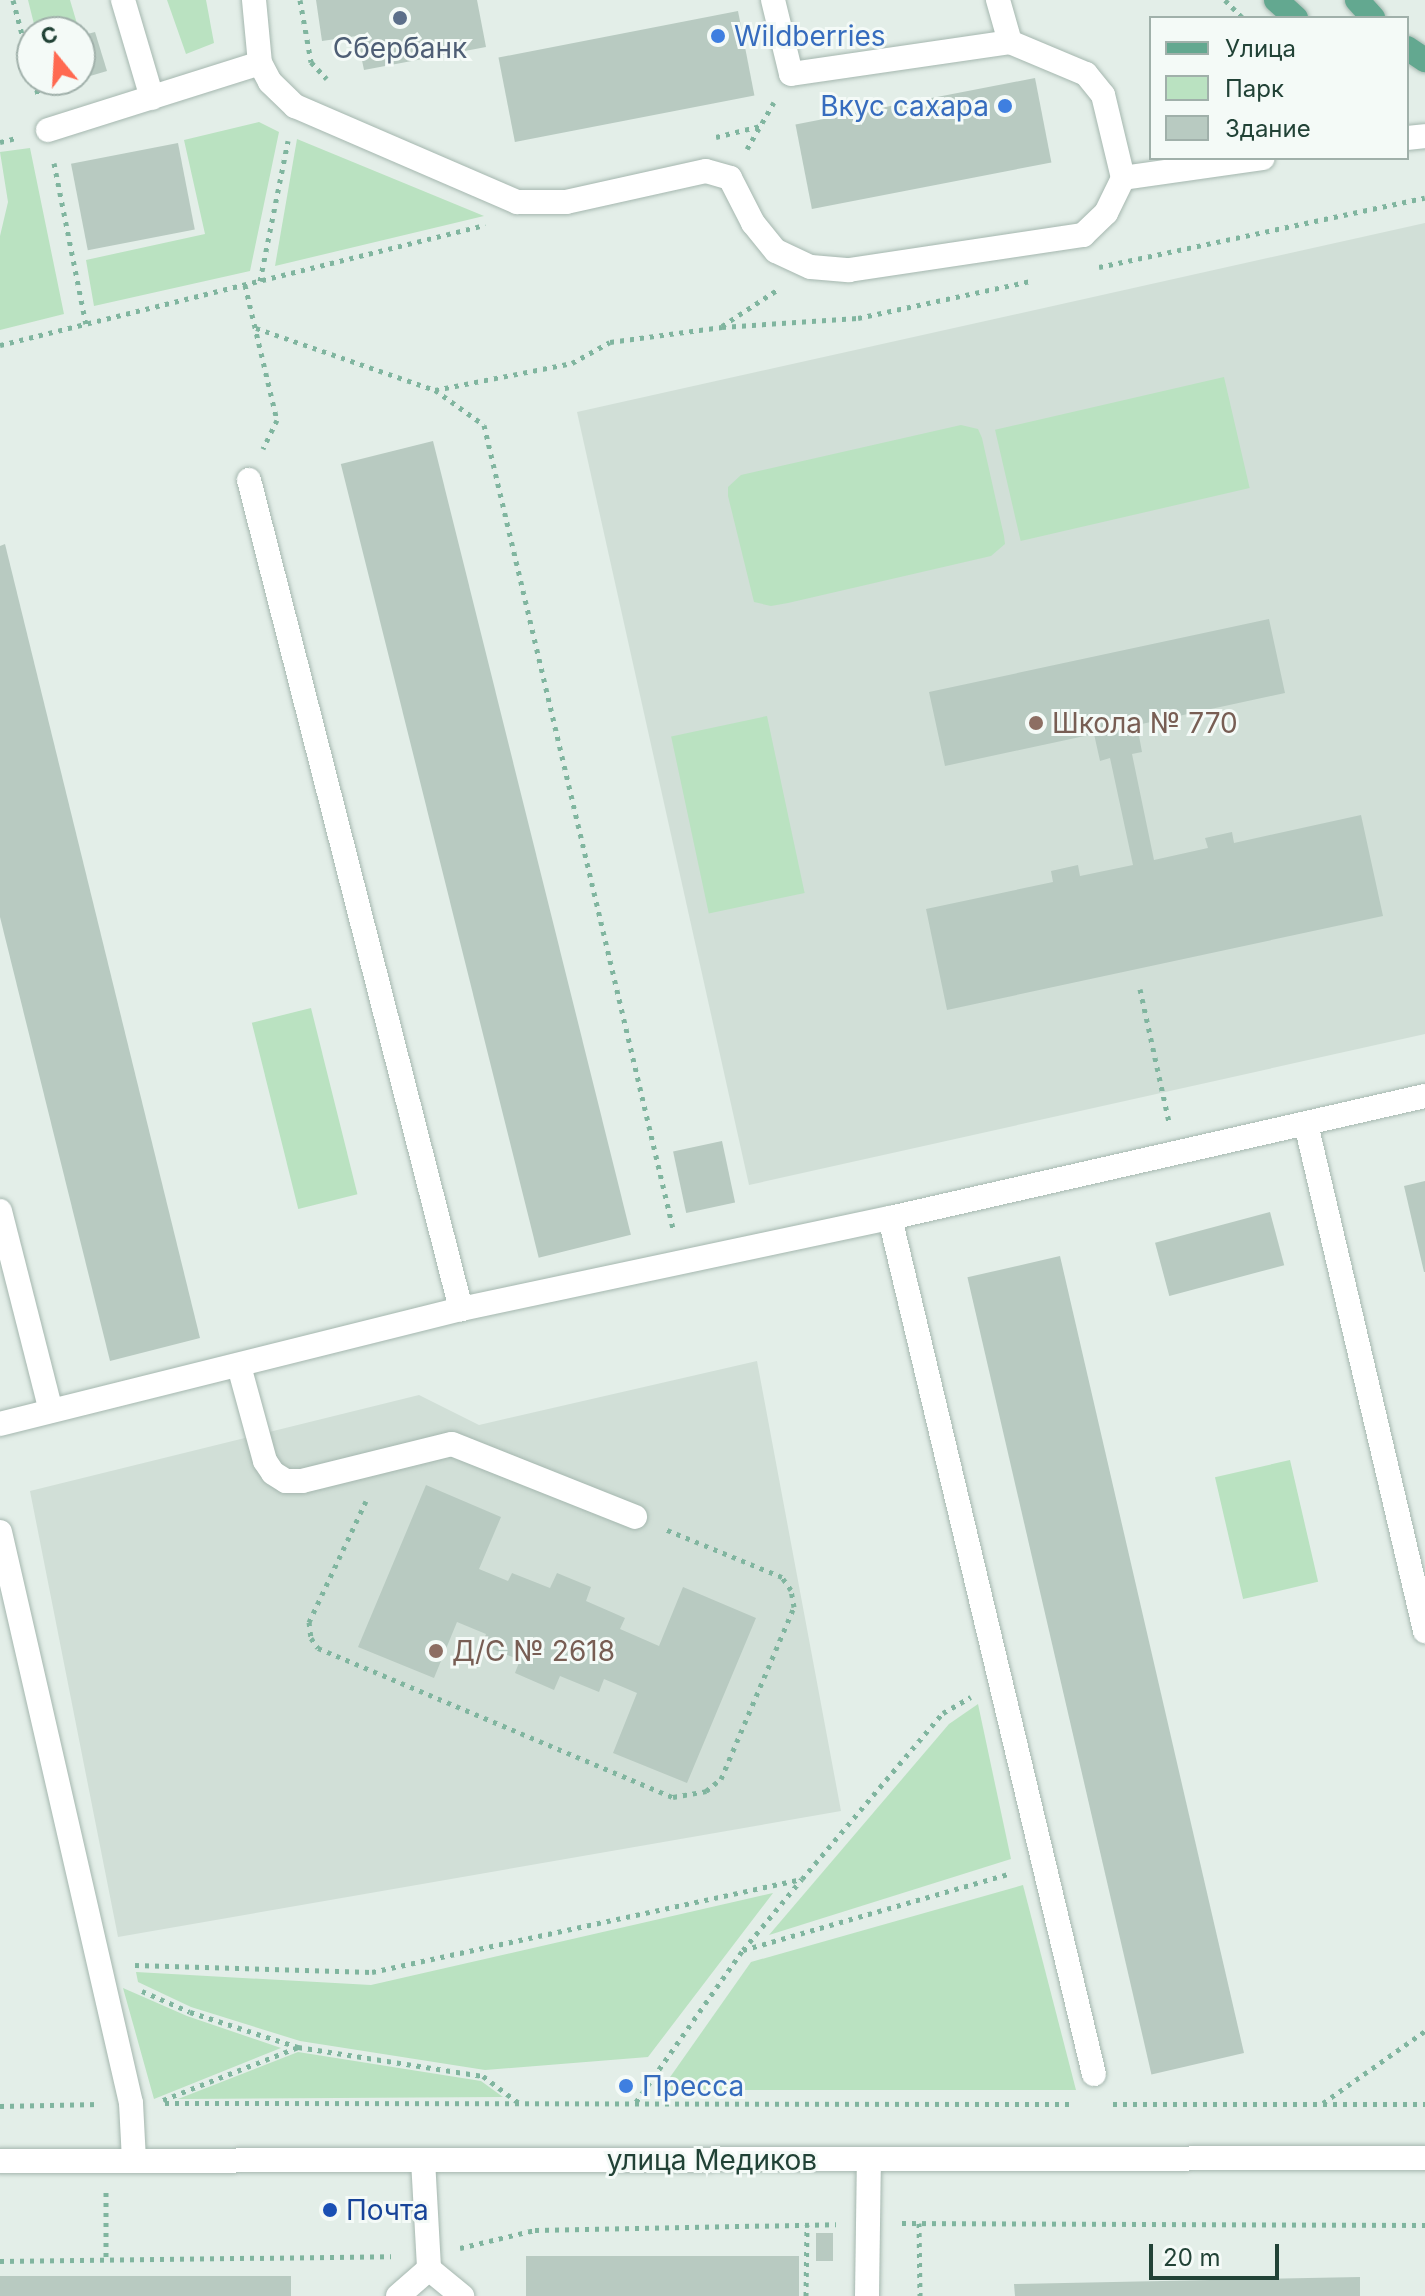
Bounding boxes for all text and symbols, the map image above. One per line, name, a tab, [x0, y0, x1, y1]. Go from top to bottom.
marker: Сбербанк	[391, 9, 409, 27]
north arrow	[16, 16, 96, 96]
legend	[1149, 16, 1409, 160]
place label: Wildberries	[734, 19, 886, 53]
text: С	[37, 20, 61, 50]
marker: Wildberries	[709, 27, 727, 45]
place label: Сбербанк	[333, 31, 467, 65]
text: Улица	[1225, 34, 1296, 63]
text: Парк	[1225, 74, 1284, 103]
place label: Вкус сахара	[820, 89, 989, 123]
marker: Вкус сахара	[996, 97, 1014, 115]
text: Здание	[1225, 114, 1311, 143]
place label: Школа № 770	[1052, 706, 1238, 740]
marker: Школа № 770	[1027, 714, 1045, 732]
place label: Д/C № 2618	[452, 1634, 615, 1668]
marker: Д/C № 2618	[427, 1642, 445, 1660]
place label: Пресса	[642, 2069, 744, 2103]
marker: Пресса	[617, 2077, 635, 2095]
street label: улица Медиков	[607, 2143, 817, 2177]
place label: Почта	[346, 2193, 429, 2227]
marker: Почта	[321, 2201, 339, 2219]
scale bar	[1153, 2228, 1283, 2278]
text: 20 m	[1163, 2243, 1221, 2272]

